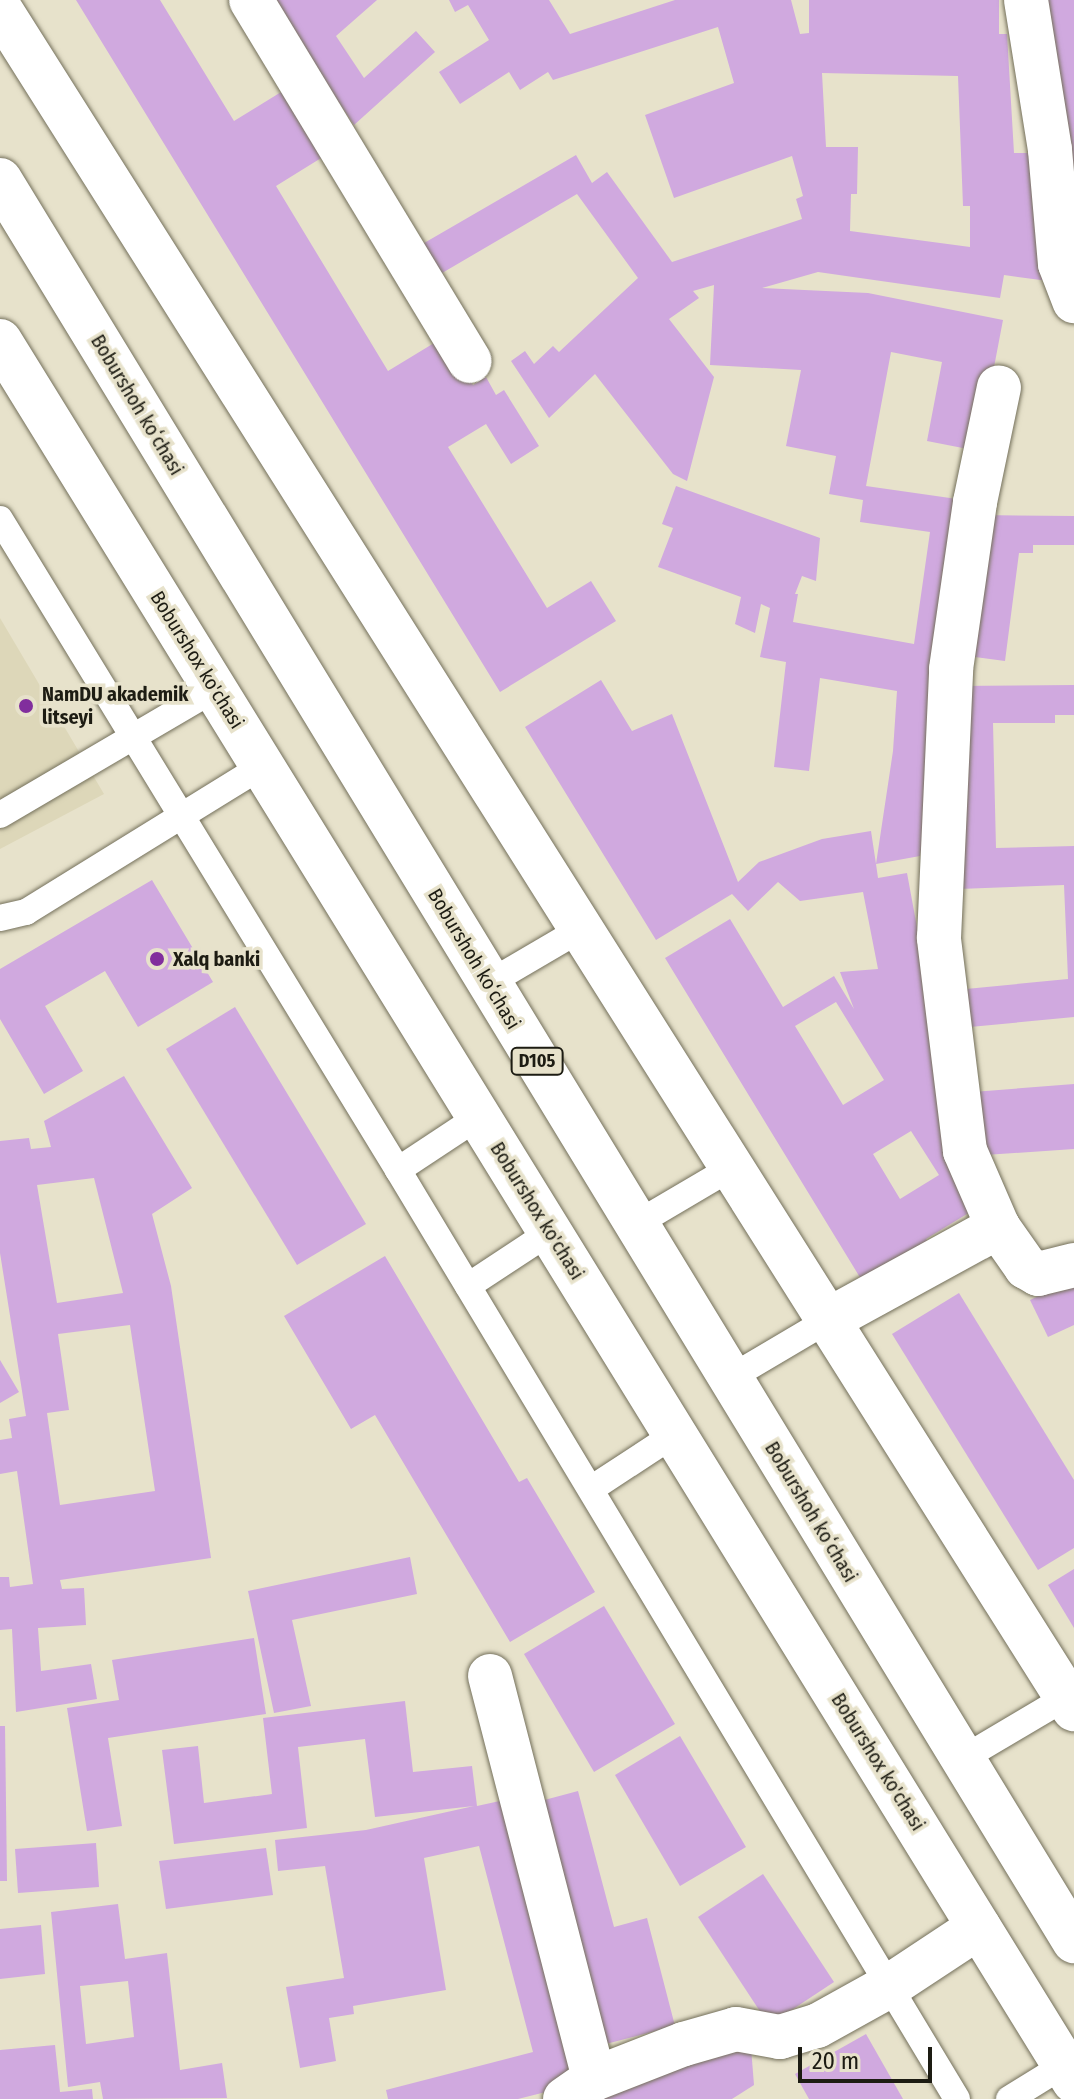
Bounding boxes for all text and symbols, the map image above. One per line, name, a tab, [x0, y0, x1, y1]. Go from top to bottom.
street label: Boburshoh koʻchasi	[86, 330, 188, 480]
street label: Boburshox ko'chasi	[145, 587, 249, 733]
place label: NamDU akademik litseyi	[42, 682, 188, 729]
marker: NamDU akademik litseyi	[17, 697, 35, 715]
street label: Boburshoh koʻchasi	[423, 884, 525, 1034]
place label: Xalq banki	[173, 947, 260, 971]
marker: Xalq banki	[148, 950, 166, 968]
road number: D105	[509, 1047, 565, 1075]
street label: Boburshox ko'chasi	[485, 1138, 589, 1284]
street label: Boburshoh koʻchasi	[760, 1437, 862, 1587]
street label: Boburshox ko'chasi	[826, 1689, 930, 1835]
scale bar	[802, 2031, 936, 2081]
text: 20 m	[812, 2047, 859, 2075]

